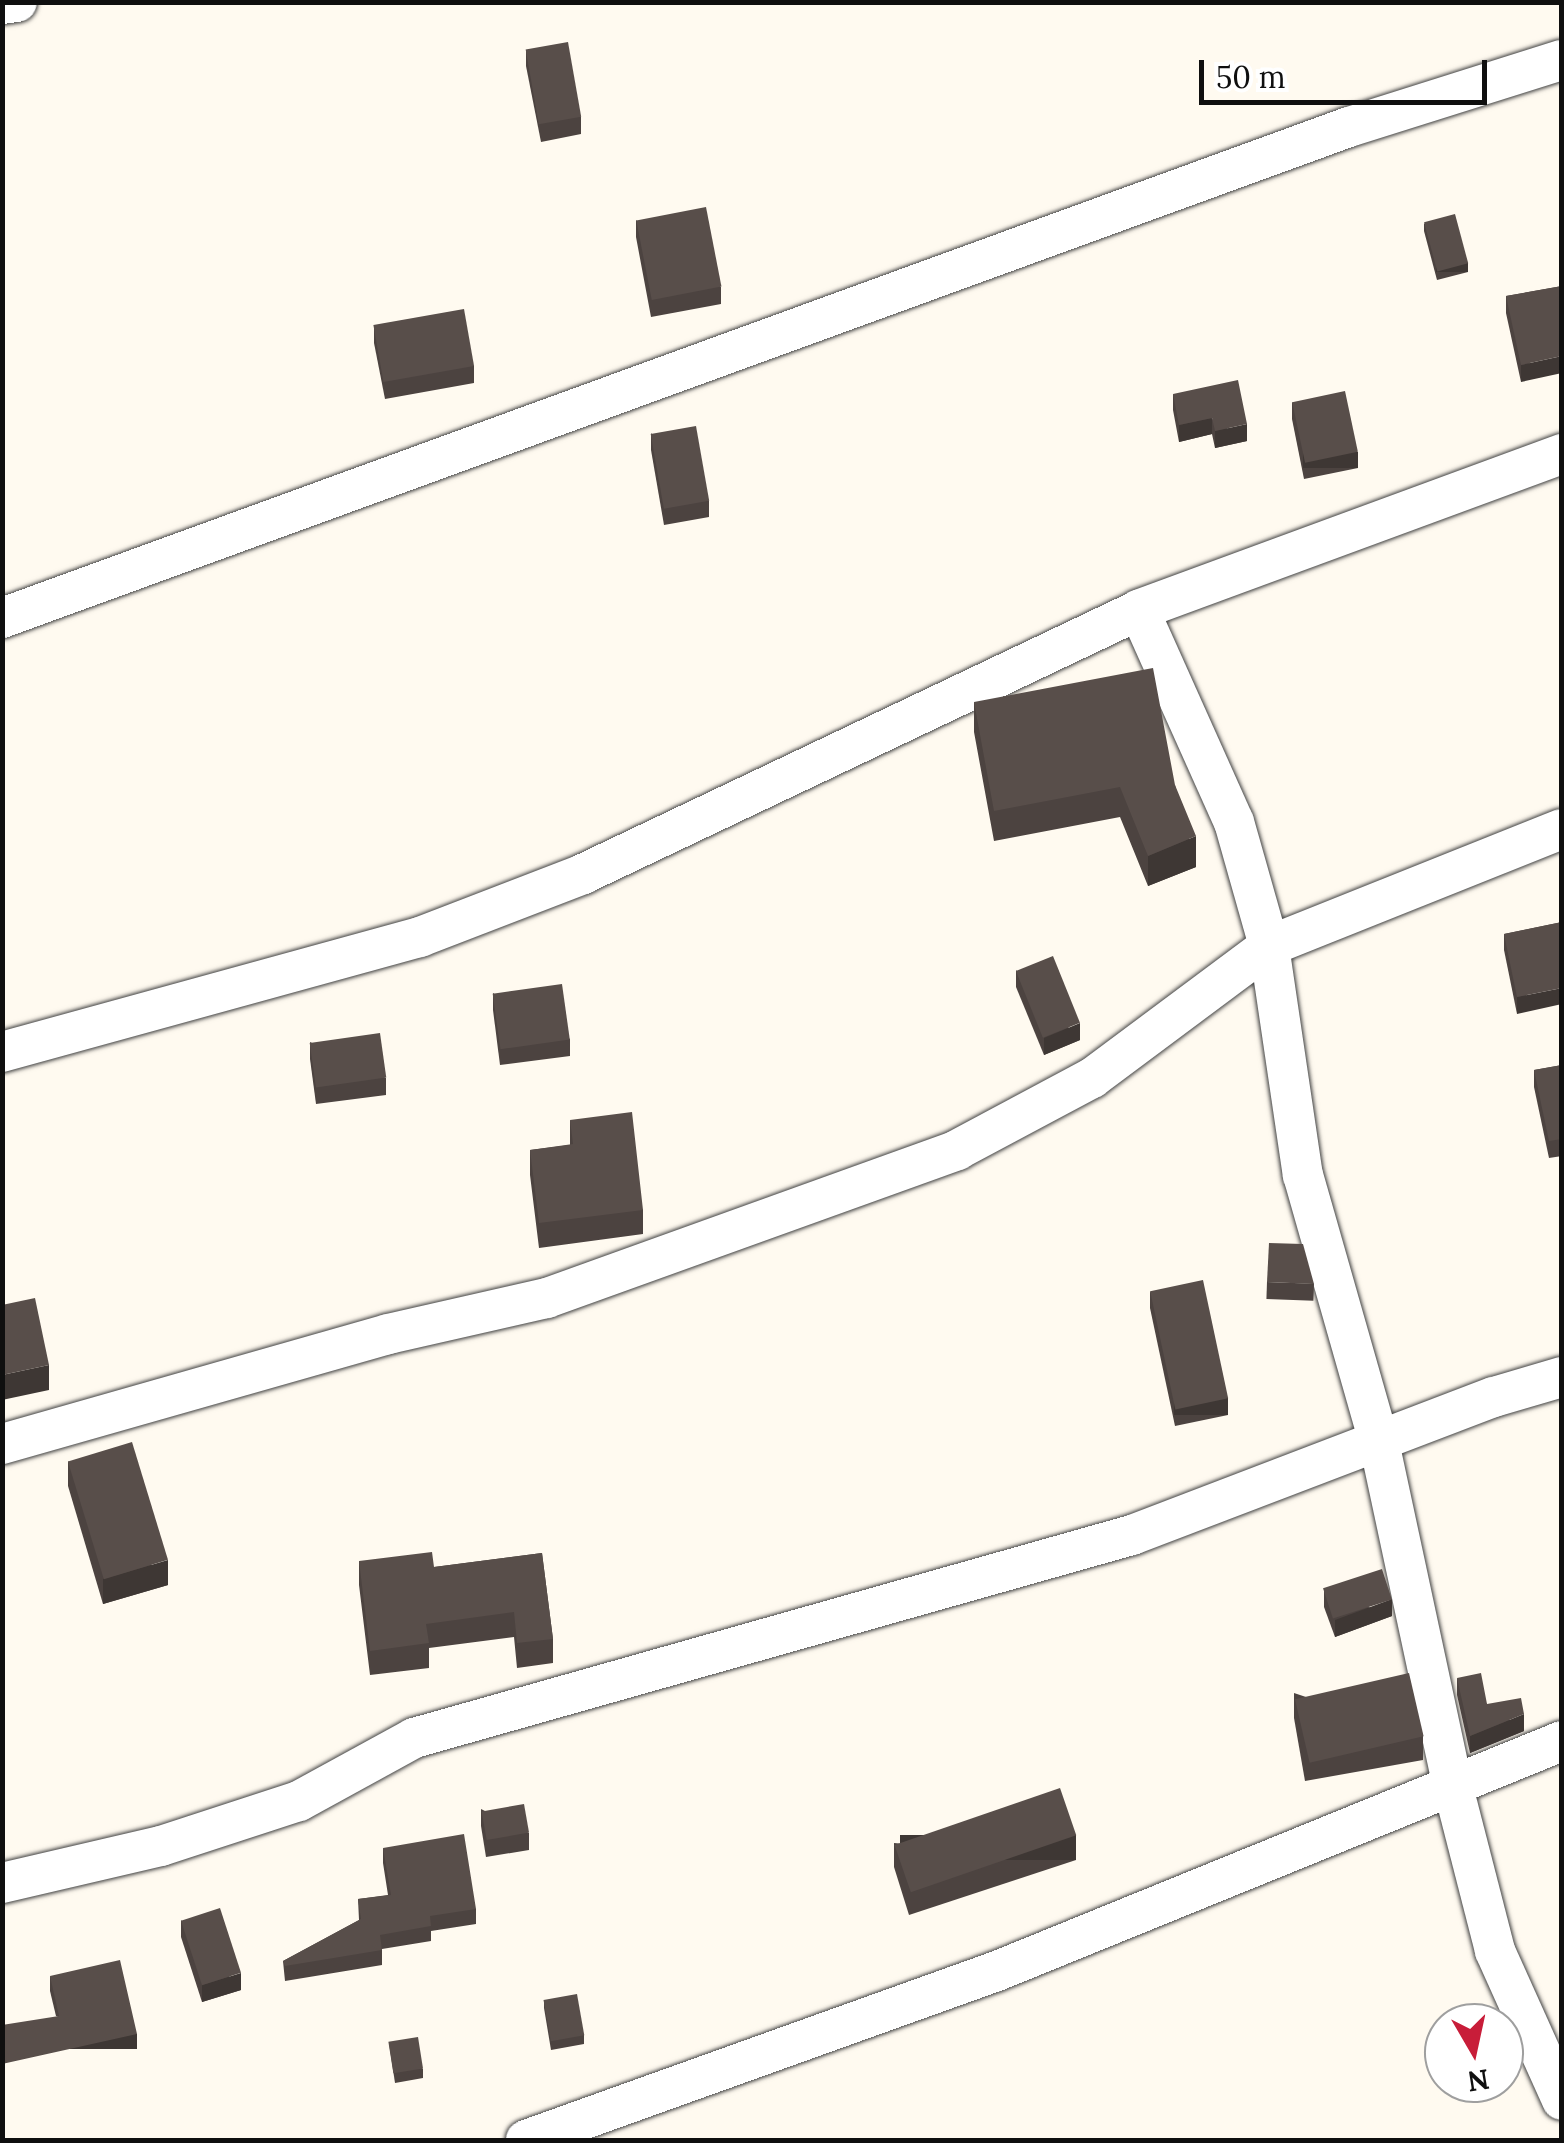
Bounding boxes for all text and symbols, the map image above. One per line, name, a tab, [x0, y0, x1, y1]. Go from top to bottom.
scale bar	[1204, 40, 1492, 102]
text: 50 m	[1216, 58, 1286, 96]
north arrow	[1424, 2003, 1524, 2103]
text: N	[1465, 2061, 1492, 2100]

